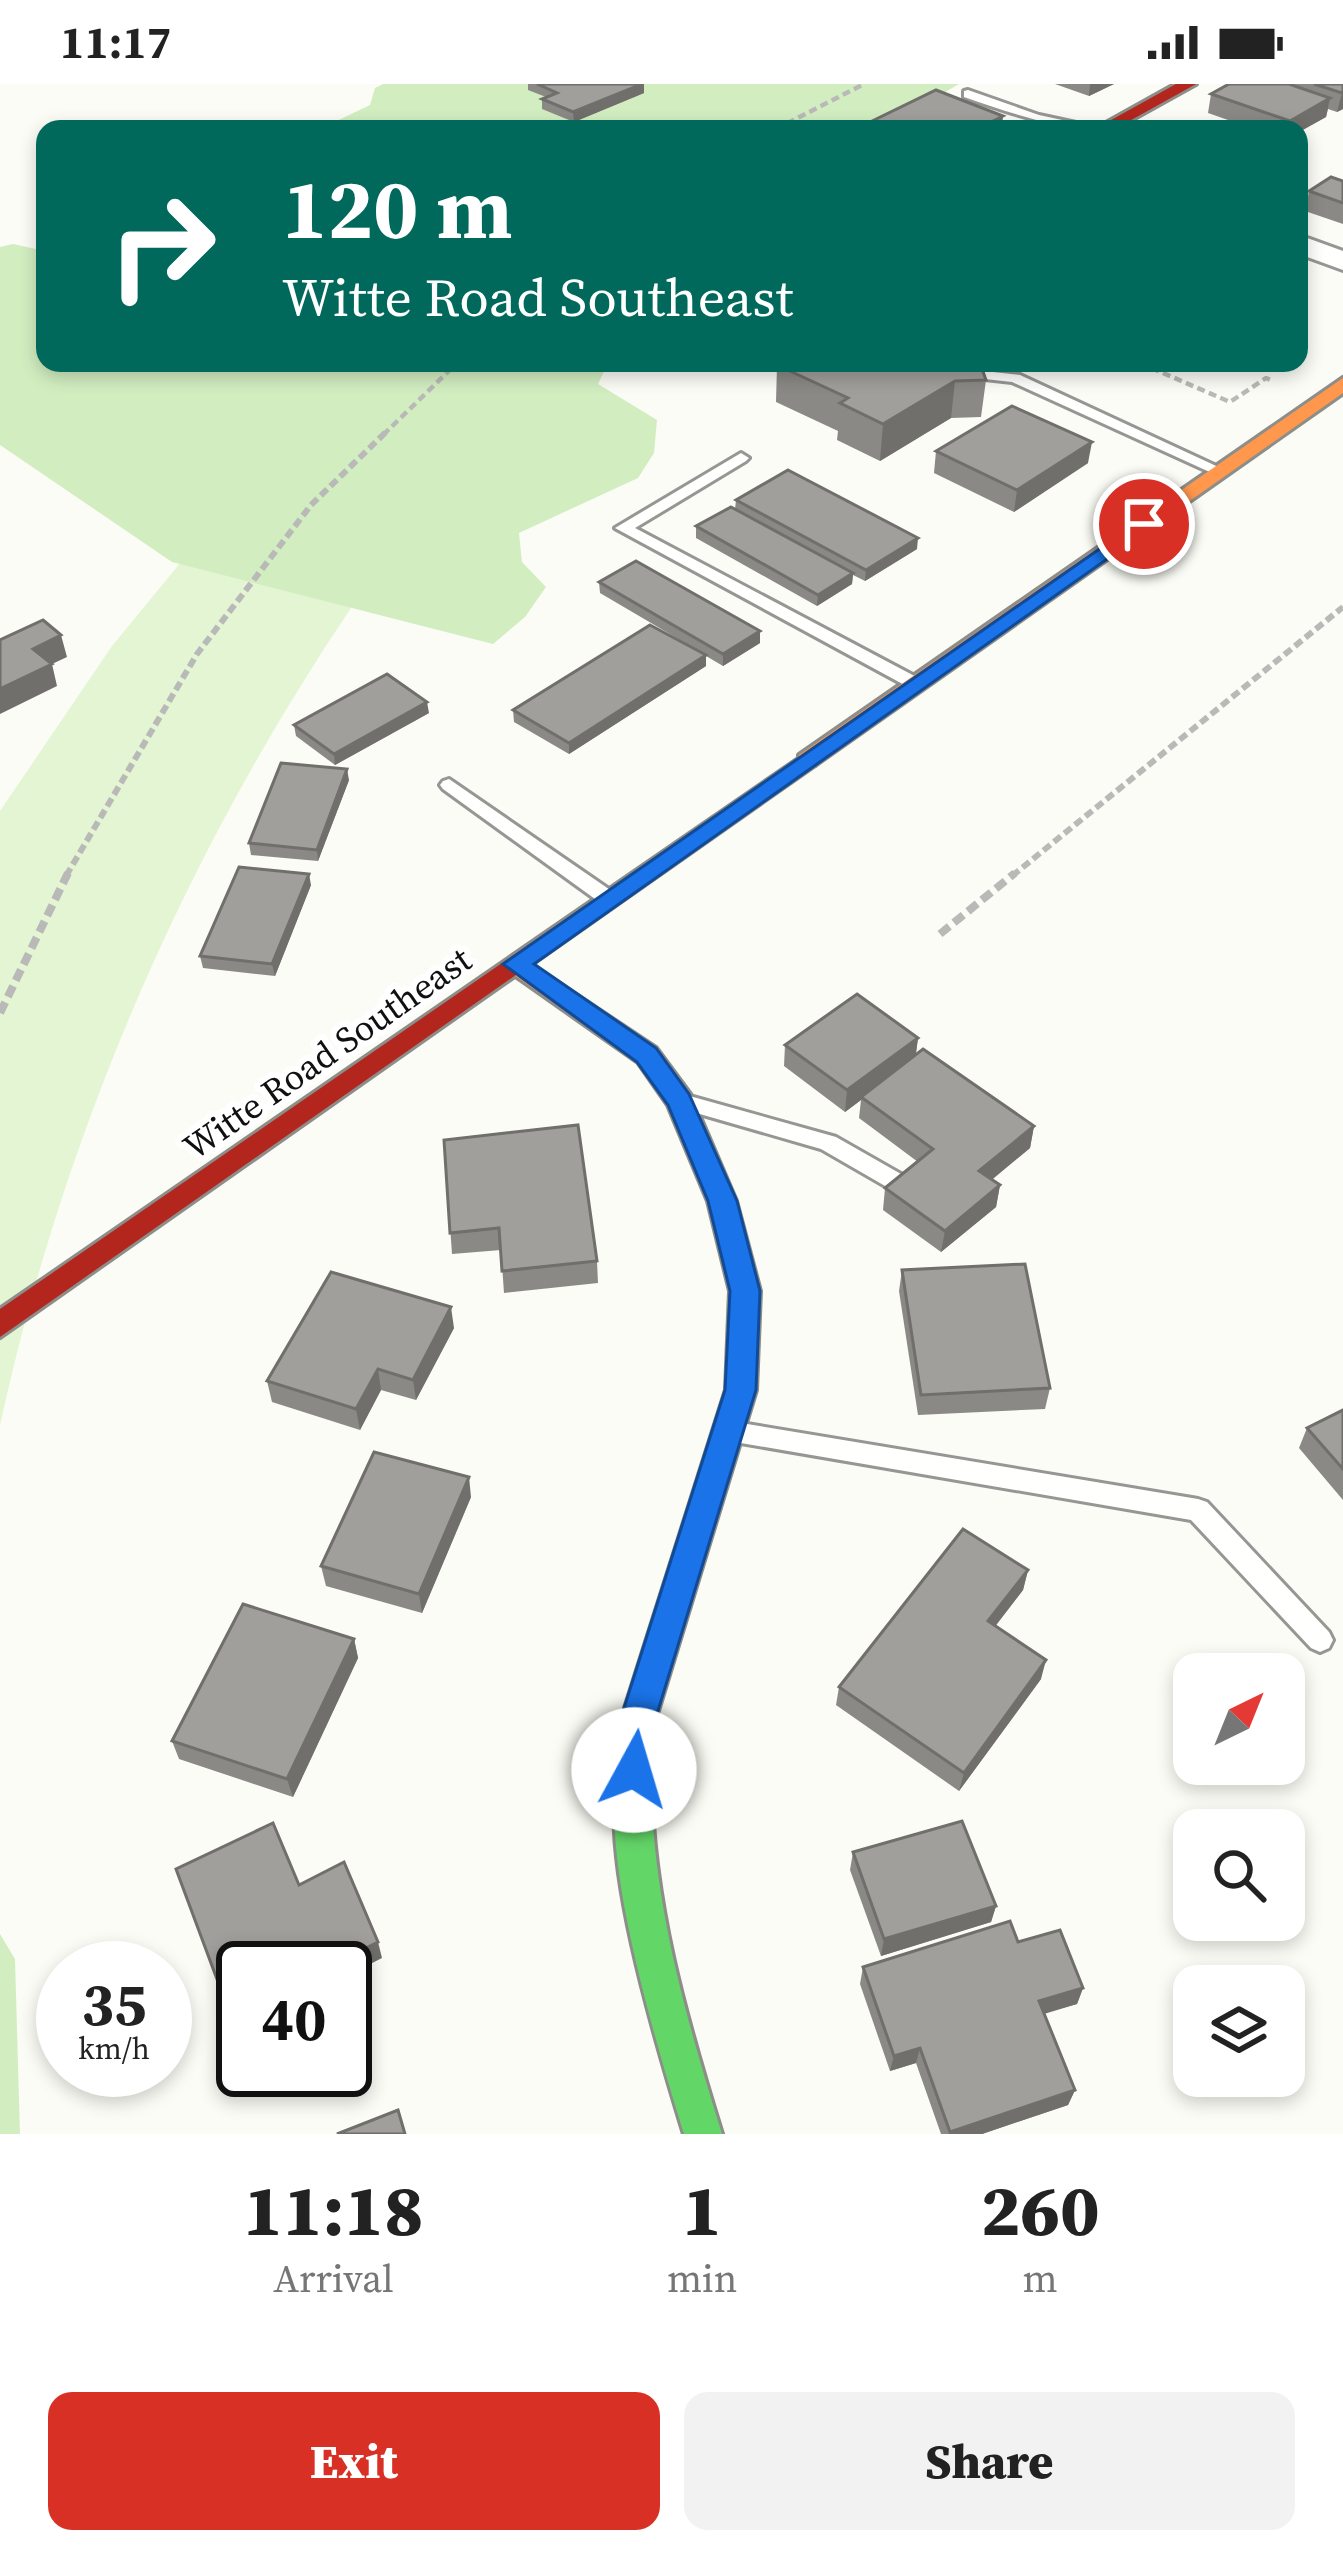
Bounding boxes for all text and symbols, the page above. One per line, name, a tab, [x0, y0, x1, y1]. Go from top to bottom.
text: 11:17	[60, 11, 171, 73]
text: 120 m	[282, 151, 513, 266]
icon: right	[84, 168, 240, 324]
text: Witte Road Southeast	[282, 260, 793, 334]
pin	[1093, 473, 1195, 575]
icon: arrive	[1111, 491, 1177, 557]
street label: Witte Road Southeast	[173, 935, 481, 1171]
north arrow	[1173, 1653, 1305, 1785]
map controls	[1173, 1653, 1305, 2097]
position arrow	[571, 1707, 697, 1833]
button: search	[1173, 1809, 1305, 1941]
speed limit sign: 40	[216, 1941, 372, 2097]
text: 35	[81, 1963, 147, 2045]
button: layers	[1173, 1965, 1305, 2097]
text: km/h	[78, 2028, 150, 2069]
text: 11:18	[243, 2160, 424, 2259]
text: 1	[682, 2160, 722, 2259]
text: 260	[981, 2160, 1100, 2259]
text: Arrival	[273, 2252, 394, 2305]
text: min	[667, 2252, 737, 2305]
text: m	[1023, 2252, 1058, 2305]
button: Exit	[48, 2392, 660, 2530]
button: Share	[684, 2392, 1295, 2530]

